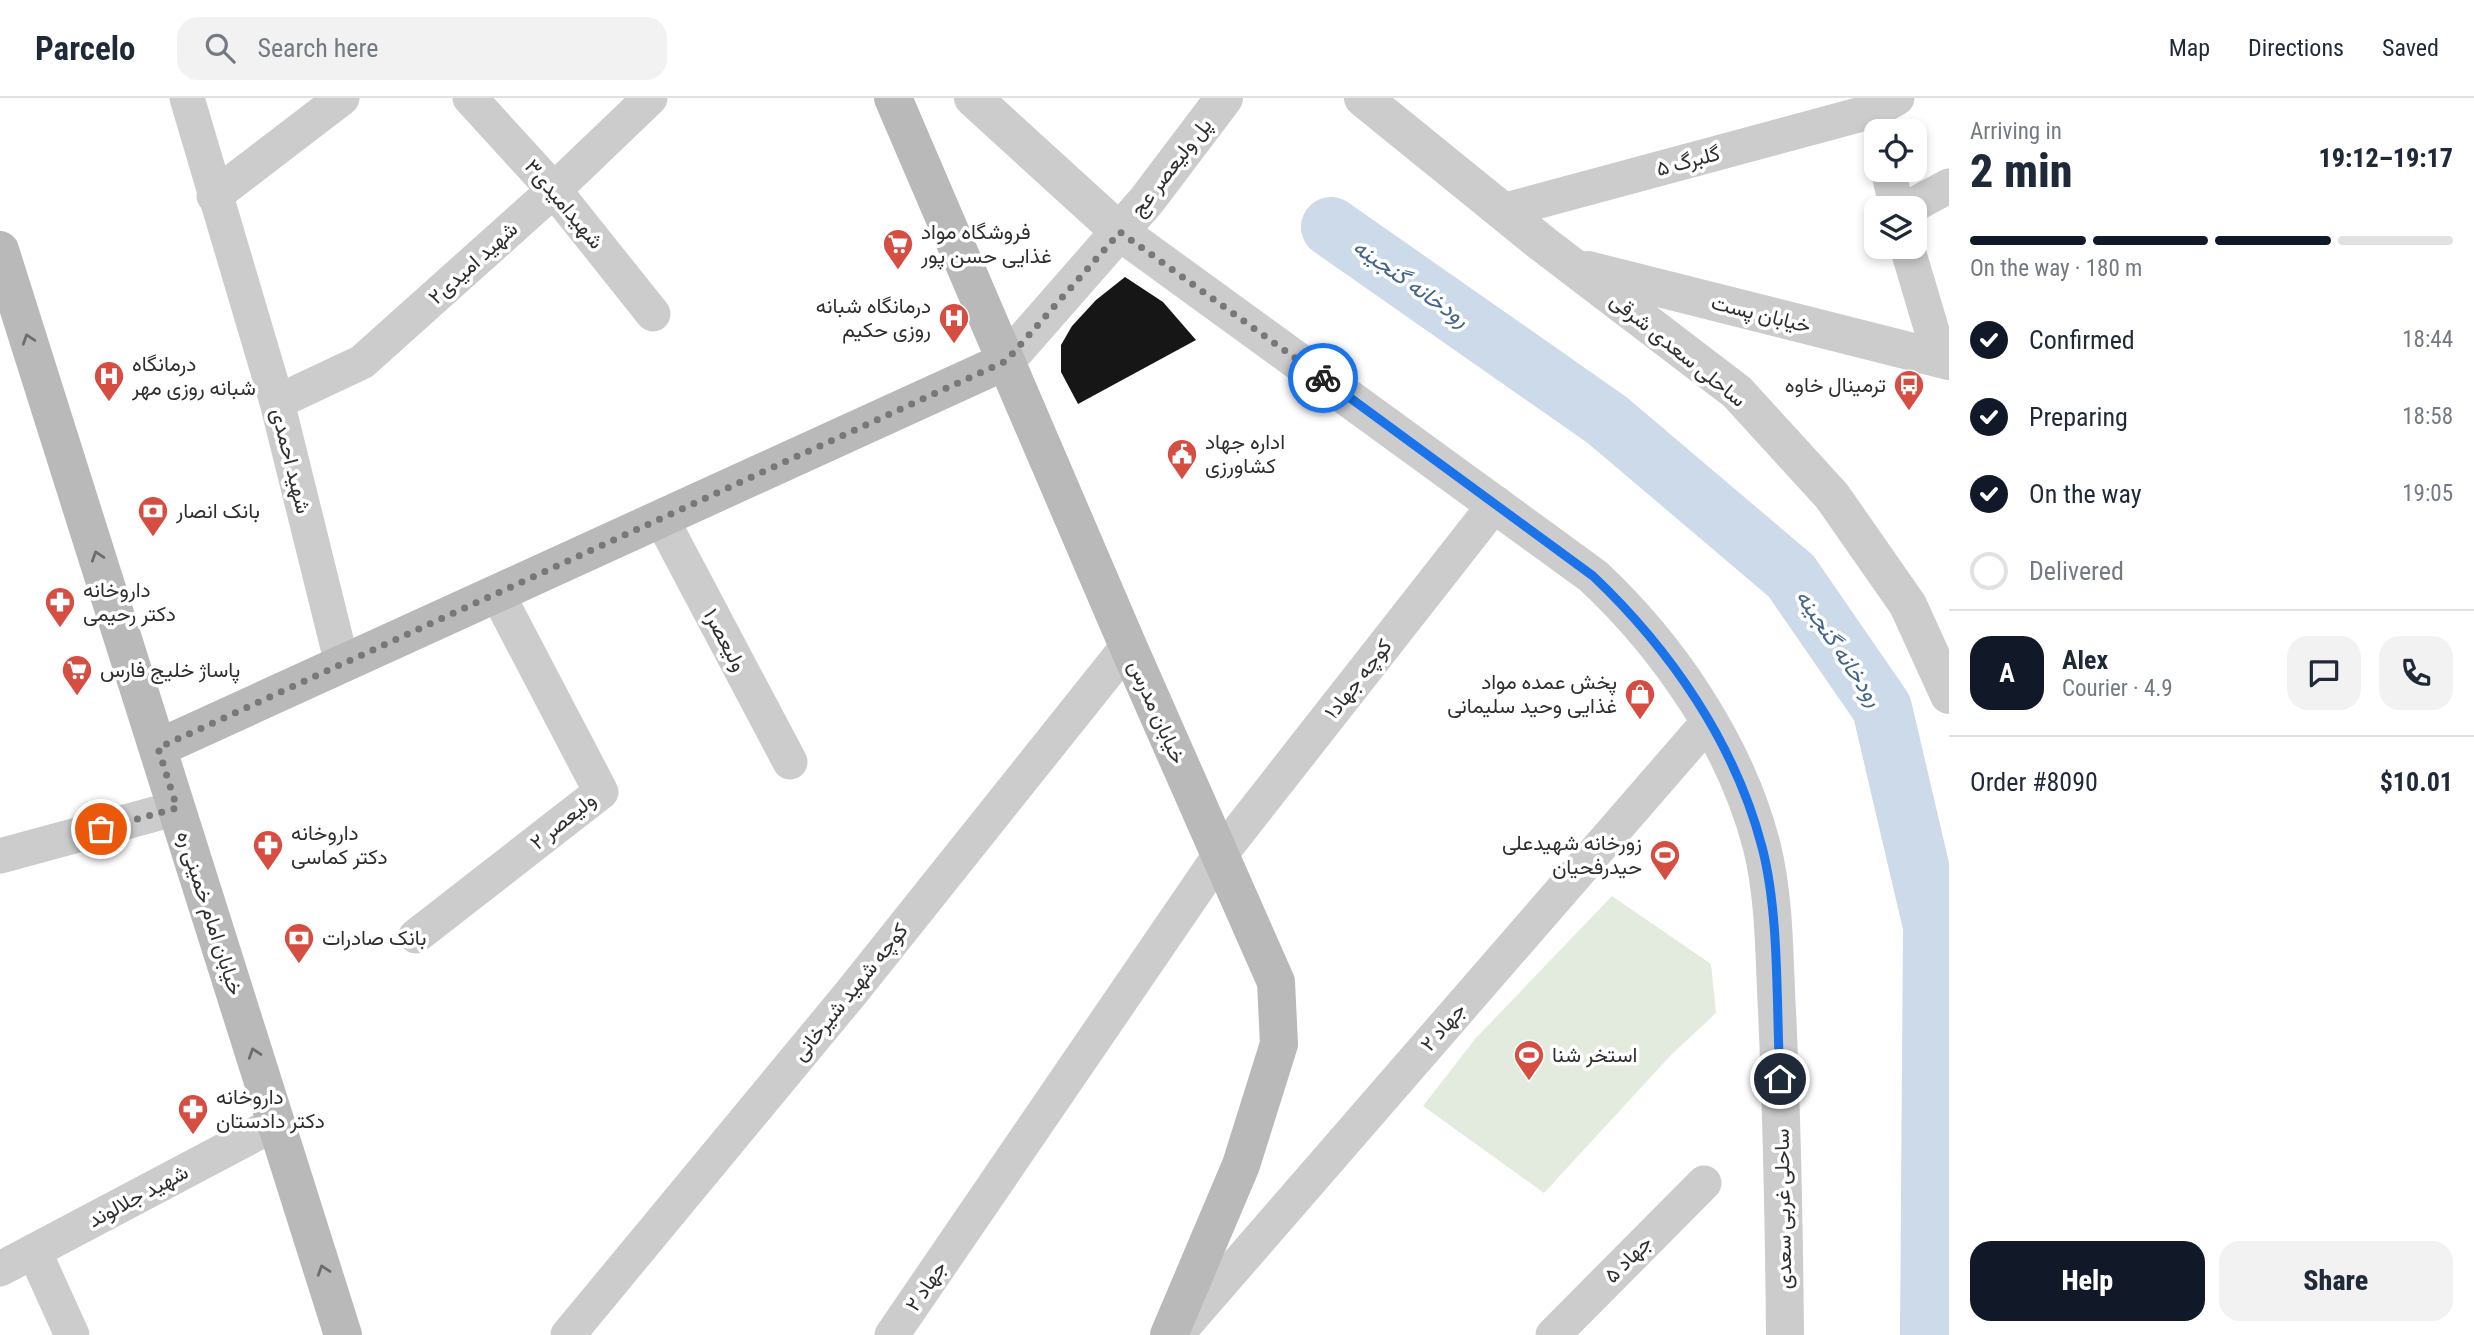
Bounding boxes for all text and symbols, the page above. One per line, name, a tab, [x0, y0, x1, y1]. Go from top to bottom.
search box	[177, 17, 667, 80]
text: Parcelo	[35, 29, 135, 68]
icon: search	[201, 29, 239, 67]
text: Search here	[257, 33, 378, 63]
text: Map	[2169, 34, 2210, 62]
text: Directions	[2248, 34, 2344, 62]
text: Saved	[2382, 34, 2439, 62]
street label: پل ولیعصر عج	[1125, 113, 1218, 222]
text: Arriving in	[1970, 118, 2062, 145]
map controls	[1864, 119, 1927, 259]
button: locate	[1864, 119, 1927, 182]
street label: گلبرگ ۵	[1653, 141, 1723, 182]
text: 19:12–19:17	[2319, 143, 2453, 173]
text: 2 min	[1970, 144, 2073, 198]
street label: شهیدامیدی۳	[519, 154, 608, 254]
button: layers	[1864, 196, 1927, 259]
street label: شهید امیدی۲	[424, 217, 523, 310]
place label: فروشگاه مواد غذایی حسن پور	[920, 220, 1052, 270]
supermarket icon: فروشگاه مواد غذایی حسن پور	[881, 227, 915, 271]
water label: رودخانه گنجینه	[1347, 233, 1474, 334]
text: On the way · 180 m	[1970, 255, 2142, 282]
street label: ساحلی سعدی شرقی	[1605, 288, 1750, 413]
street label: خیابان پست	[1708, 290, 1813, 340]
place label: درمانگاه شبانه روزی حکیم	[816, 294, 931, 344]
hospital icon: درمانگاه شبانه روزی حکیم	[937, 301, 971, 345]
icon: check	[1970, 321, 2008, 359]
text: Confirmed	[2029, 325, 2135, 355]
text: 18:44	[2402, 326, 2453, 353]
one-way arrow	[22, 333, 36, 346]
courier	[1288, 343, 1358, 413]
place label: درمانگاه شبانه روزی مهر	[131, 352, 256, 401]
hospital icon: درمانگاه شبانه روزی مهر	[92, 359, 126, 403]
icon: bike	[1304, 359, 1342, 397]
bus stop icon: ترمینال خاوه	[1892, 368, 1926, 412]
place label: ترمینال خاوه	[1785, 373, 1886, 398]
icon: check	[1970, 398, 2008, 436]
text: Preparing	[2029, 402, 2128, 432]
text: 18:58	[2402, 403, 2453, 430]
street label: شهید احمدی	[265, 406, 316, 516]
place label: اداره جهاد کشاورزی	[1205, 430, 1285, 479]
public building icon: اداره جهاد کشاورزی	[1165, 437, 1199, 481]
icon: check	[1970, 475, 2008, 513]
text: On the way	[2029, 479, 2142, 509]
text: 19:05	[2402, 480, 2453, 507]
bank icon: بانک انصار	[136, 494, 170, 538]
place label: بانک انصار	[175, 499, 260, 524]
one-way arrow	[91, 550, 105, 562]
text: Delivered	[2029, 556, 2124, 586]
place label: داروخانه دکتر رحیمی	[83, 578, 176, 627]
water label: رودخانه گنجینه	[1789, 584, 1888, 712]
pharmacy icon: داروخانه دکتر رحیمی	[43, 585, 77, 629]
street label: ولیعصر۱	[698, 605, 751, 676]
street label: کوچه جهاد۱	[1319, 634, 1398, 725]
button: chat	[2287, 636, 2361, 710]
button: phone	[2379, 636, 2453, 710]
text: Alex	[2062, 645, 2108, 675]
supermarket icon: پاساژ خلیج فارس	[60, 653, 94, 697]
street label: خیابان مدرس	[1123, 657, 1190, 768]
place label: پاساژ خلیج فارس	[100, 658, 240, 684]
text: A	[1999, 658, 2015, 688]
place label: پخش عمده مواد غذایی وحید سلیمانی	[1447, 670, 1617, 719]
text: Courier · 4.9	[2062, 675, 2173, 702]
shop icon: پخش عمده مواد غذایی وحید سلیمانی	[1623, 677, 1657, 721]
text: Order #8090	[1970, 767, 2098, 797]
text: $10.01	[2380, 767, 2453, 797]
street label: ولیعصر ۲	[526, 787, 601, 855]
pin	[71, 799, 131, 859]
icon: bag	[82, 810, 120, 848]
place label: داروخانه دکتر کماسی	[291, 821, 388, 870]
street label: خیابان امام خمینی ره	[170, 828, 248, 999]
pharmacy icon: داروخانه دکتر کماسی	[251, 828, 285, 872]
place label: زورخانه شهیدعلی حیدرفحیان	[1502, 831, 1642, 880]
sports icon: زورخانه شهیدعلی حیدرفحیان	[1648, 838, 1682, 882]
street label: کوچه شهید شیرخانی	[787, 919, 914, 1067]
bank icon: بانک صادرات	[282, 921, 316, 965]
place label: بانک صادرات	[322, 926, 426, 951]
street label: جهاد ۲	[1416, 998, 1471, 1057]
sports icon: استخر شنا	[1512, 1038, 1546, 1082]
place label: استخر شنا	[1552, 1043, 1637, 1068]
one-way arrow	[248, 1047, 263, 1059]
pin	[1750, 1049, 1810, 1109]
icon: home	[1761, 1060, 1799, 1098]
place label: داروخانه دکتر دادستان	[216, 1085, 325, 1134]
pharmacy icon: داروخانه دکتر دادستان	[176, 1092, 210, 1136]
street label: ساحلی غربی سعدی	[1770, 1128, 1797, 1290]
street label: شهید جلالوند	[84, 1160, 193, 1233]
street label: جهاد ۵	[1599, 1230, 1657, 1288]
button: Help	[1970, 1241, 2205, 1321]
button: Share	[2219, 1241, 2453, 1321]
street label: جهاد ۲	[900, 1256, 952, 1316]
one-way arrow	[316, 1264, 331, 1276]

